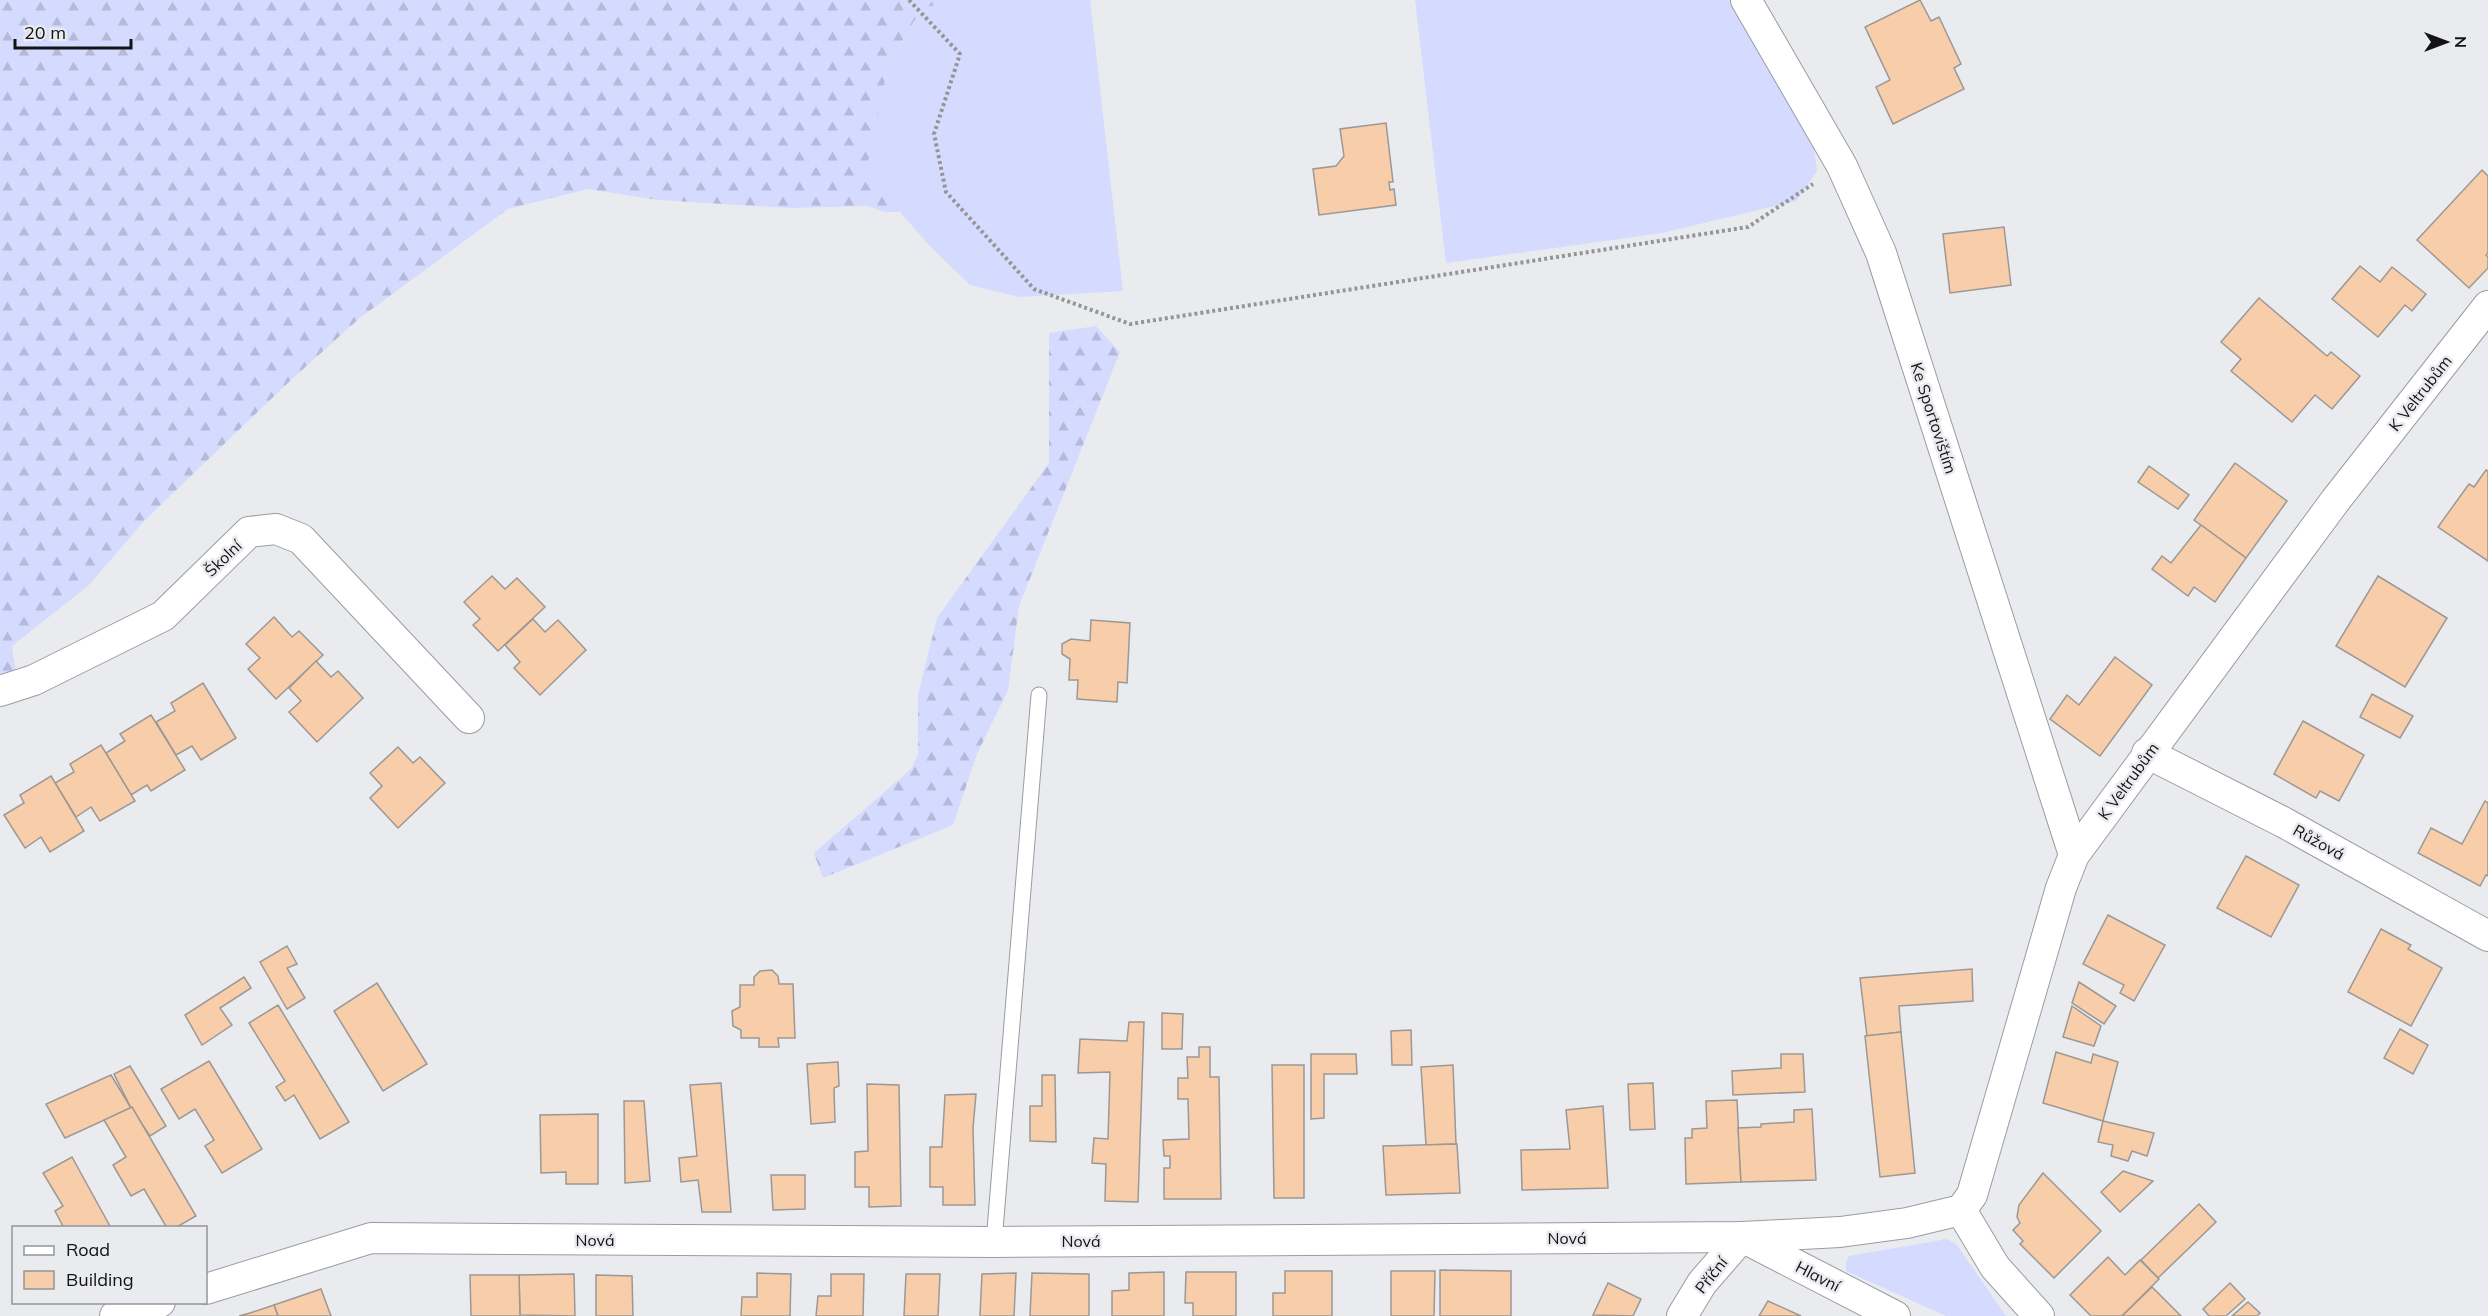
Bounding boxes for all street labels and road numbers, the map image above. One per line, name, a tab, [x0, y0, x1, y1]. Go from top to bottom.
street label: K Veltrubům	[2384, 351, 2456, 435]
street label: Ke Sportovištím	[1907, 360, 1961, 476]
street label: Školní	[200, 535, 247, 581]
street label: K Veltrubům	[2093, 738, 2163, 824]
street label: Růžová	[2290, 820, 2348, 864]
street label: Nová	[1547, 1228, 1587, 1248]
street label: Nová	[575, 1230, 615, 1250]
street label: Nová	[1061, 1231, 1101, 1251]
street label: Příční	[1691, 1252, 1732, 1297]
street label: Hlavní	[1792, 1256, 1845, 1296]

